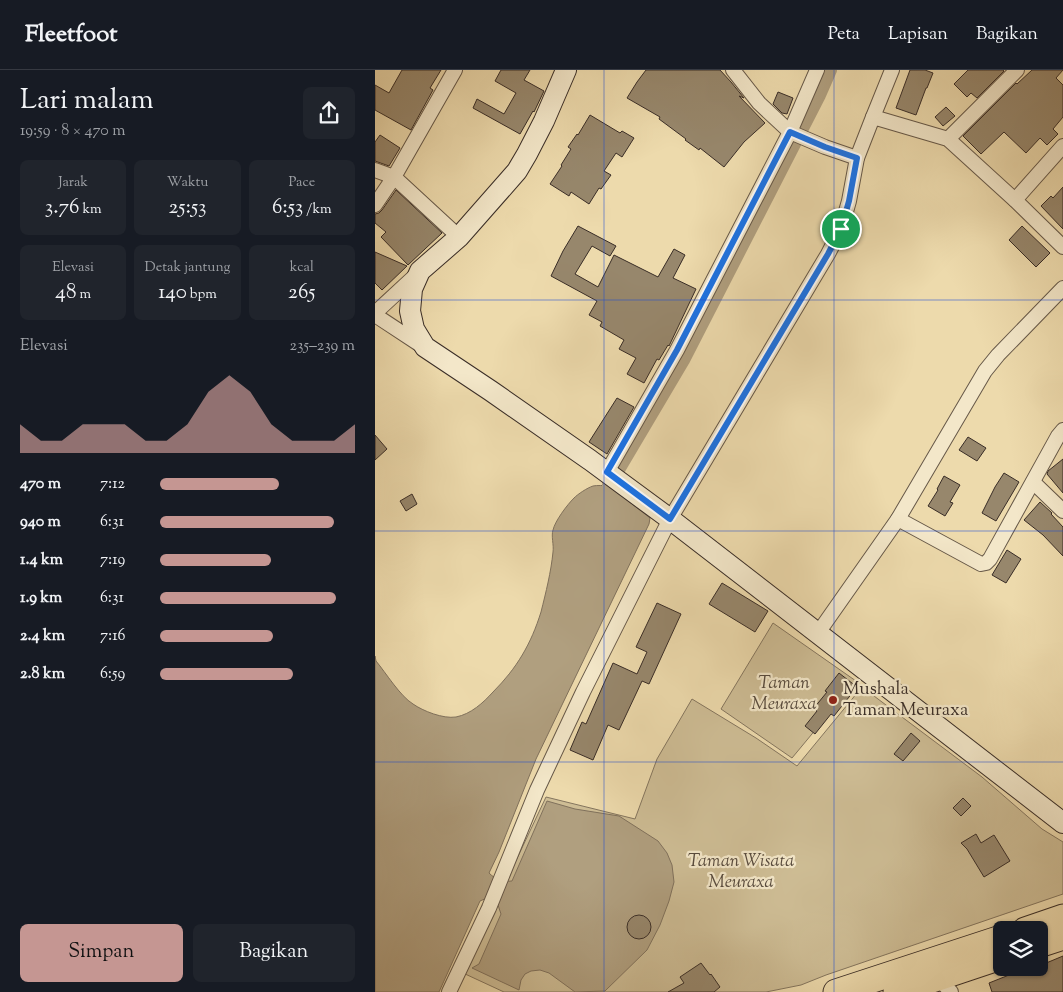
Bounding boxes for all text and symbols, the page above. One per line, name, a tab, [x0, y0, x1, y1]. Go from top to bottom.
text: Fleetfoot	[25, 18, 117, 52]
text: Peta	[828, 22, 860, 48]
text: Lapisan	[888, 22, 948, 48]
text: Bagikan	[976, 22, 1038, 48]
text: Lari malam	[20, 81, 154, 121]
button: share	[303, 87, 355, 139]
text: 19:59 · 8 × 470 m	[20, 120, 125, 143]
text: Jarak	[58, 173, 88, 193]
text: Waktu	[167, 173, 208, 193]
text: Pace	[288, 173, 315, 193]
text: 3.76	[45, 193, 79, 223]
text: 25:53	[168, 193, 207, 223]
text: 6:53	[272, 193, 303, 223]
text: km	[79, 200, 102, 220]
text: /km	[303, 200, 332, 220]
pin	[820, 208, 862, 250]
icon: arrive	[827, 215, 855, 243]
text: Elevasi	[52, 258, 94, 278]
text: Detak jantung	[145, 258, 230, 278]
text: kcal	[290, 258, 314, 278]
text: 48	[55, 278, 76, 308]
text: 140	[158, 278, 187, 308]
text: 265	[288, 278, 316, 308]
text: m	[76, 285, 91, 305]
text: bpm	[187, 285, 217, 305]
text: Elevasi	[20, 335, 68, 358]
text: 235–239 m	[290, 335, 355, 358]
text: 470 m	[20, 473, 61, 496]
text: 7:12	[100, 473, 125, 496]
text: 940 m	[20, 511, 61, 534]
text: 6:31	[100, 511, 124, 534]
text: 1.4 km	[20, 549, 63, 572]
text: 7:19	[100, 549, 125, 572]
text: 1.9 km	[20, 587, 62, 610]
text: 6:31	[100, 587, 124, 610]
text: 2.4 km	[20, 625, 65, 648]
text: 7:16	[100, 625, 126, 648]
text: 2.8 km	[20, 663, 65, 686]
text: 6:59	[100, 663, 125, 686]
park label: Taman Meuraxa	[751, 671, 817, 718]
place label: Mushala Taman Meuraxa	[843, 677, 968, 724]
marker: Mushala Taman Meuraxa	[827, 694, 839, 706]
park label: Taman Wisata Meuraxa	[688, 849, 794, 896]
map controls	[993, 921, 1048, 976]
button: layers	[993, 921, 1048, 976]
button: Simpan	[20, 924, 183, 982]
button: Bagikan	[193, 924, 355, 982]

